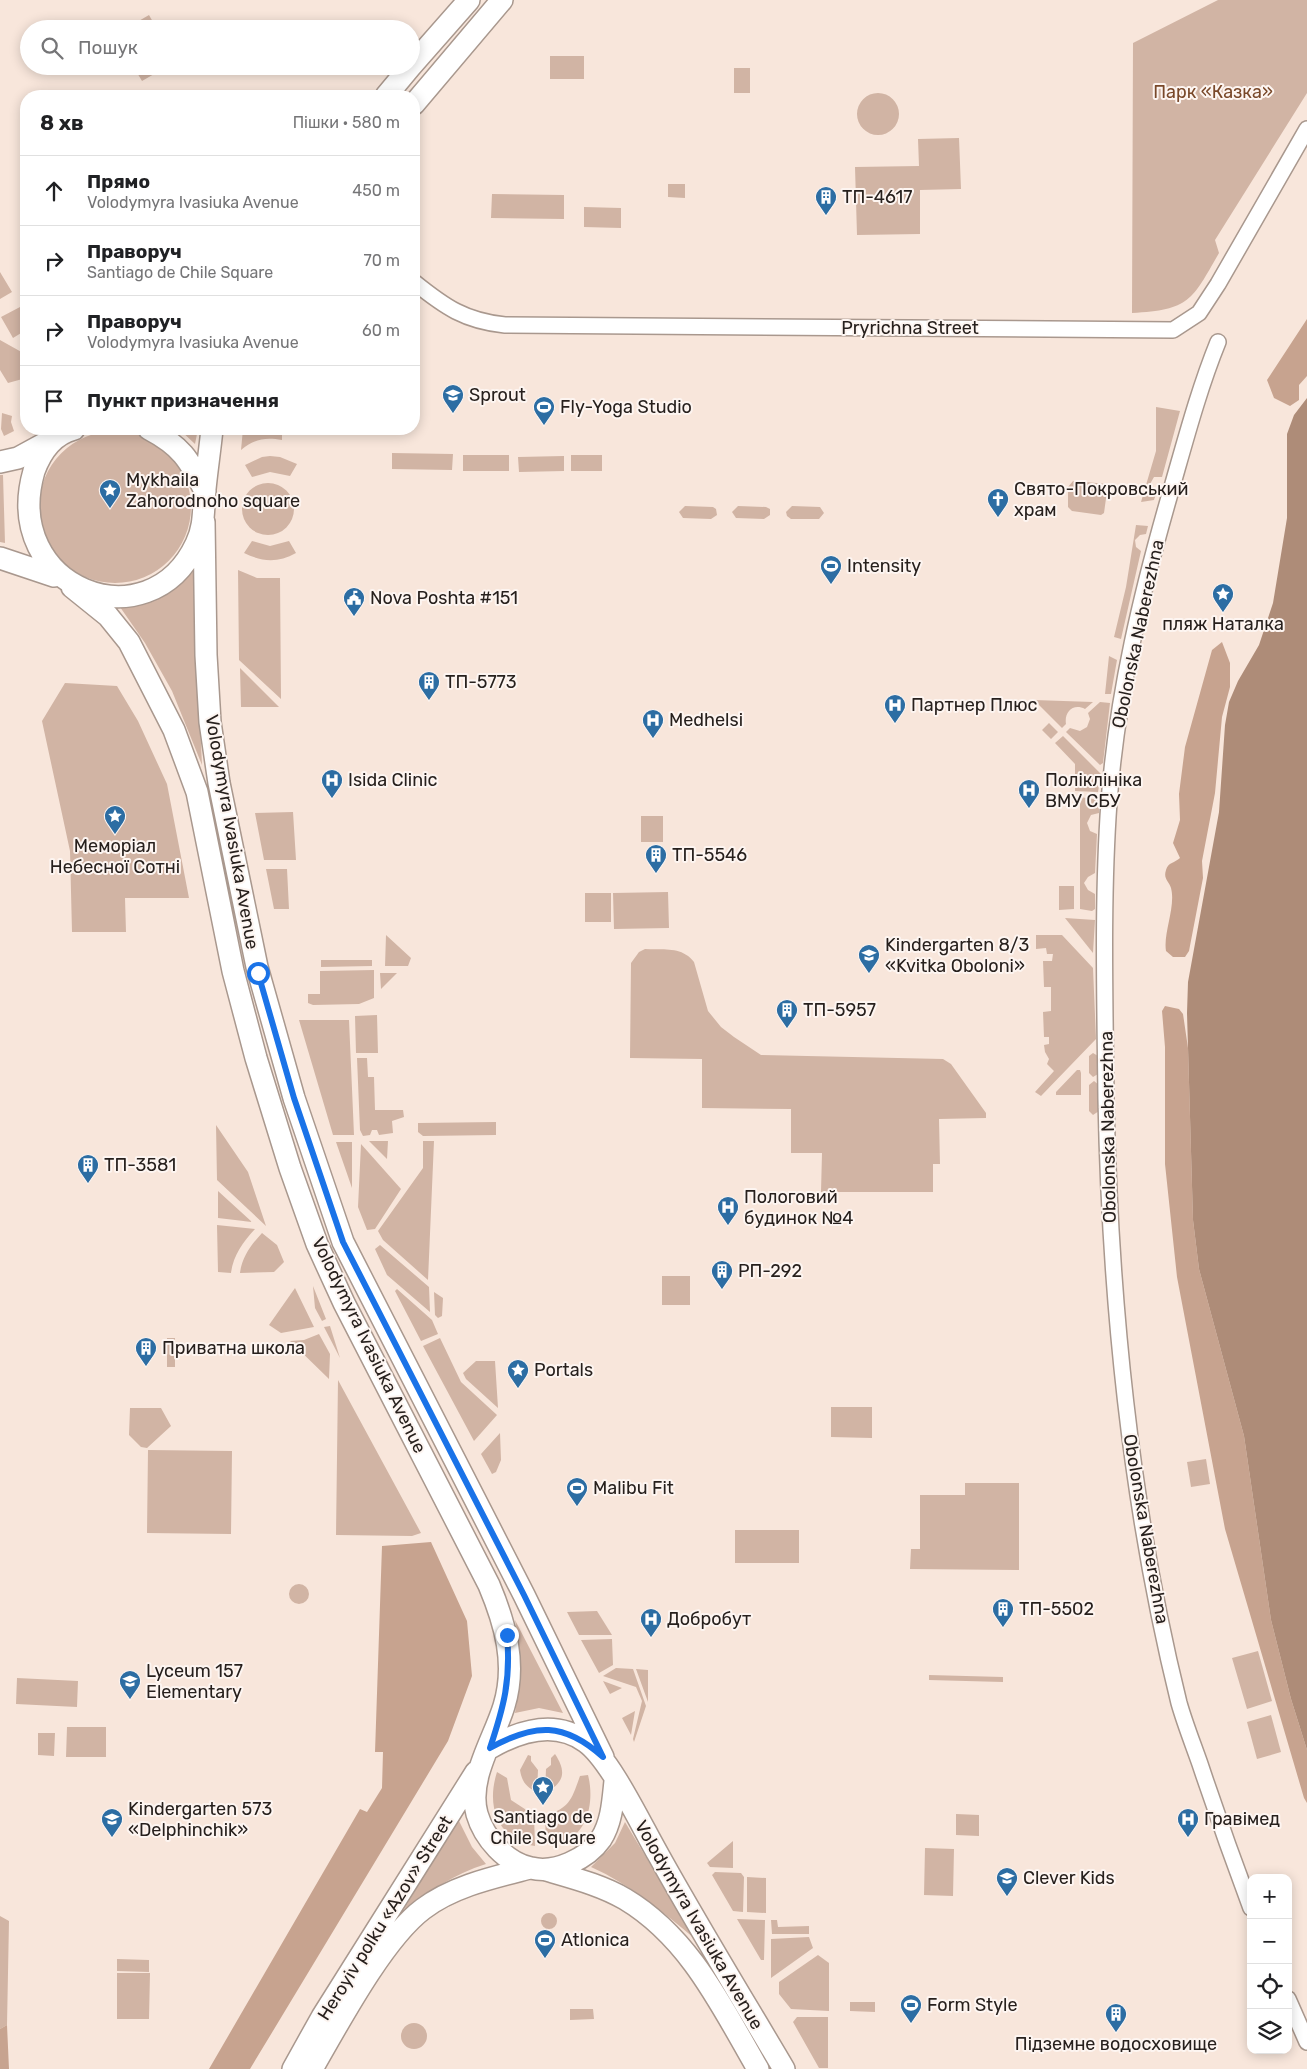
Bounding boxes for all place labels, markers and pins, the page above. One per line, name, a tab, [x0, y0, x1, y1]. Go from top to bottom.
building icon: ТП-4617	[814, 185, 838, 216]
place label: ТП-4617	[842, 186, 912, 208]
school or university icon: Sprout	[441, 383, 465, 414]
place label: Sprout	[469, 384, 526, 406]
sports icon: Fly-Yoga Studio	[532, 395, 556, 426]
place label: Fly-Yoga Studio	[560, 396, 692, 418]
place label: Mykhaila Zahorodnoho square	[126, 469, 300, 512]
place icon: Mykhaila Zahorodnoho square	[98, 478, 122, 509]
place label: Свято-Покровський храм	[1014, 478, 1189, 521]
church icon: Свято-Покровський храм	[986, 487, 1010, 518]
sports icon: Intensity	[819, 554, 843, 585]
place label: Intensity	[847, 555, 921, 577]
place icon: пляж Наталка	[1211, 582, 1235, 613]
public building icon: Nova Poshta #151	[342, 586, 366, 617]
place label: Nova Poshta #151	[370, 587, 518, 609]
place label: пляж Наталка	[1162, 613, 1284, 635]
building icon: ТП-5773	[417, 670, 441, 701]
place label: ТП-5773	[445, 671, 517, 693]
hospital icon: Партнер Плюс	[883, 693, 907, 724]
place label: Партнер Плюс	[911, 694, 1038, 716]
hospital icon: Medhelsi	[641, 708, 665, 739]
place label: Medhelsi	[669, 709, 743, 731]
hospital icon: Isida Clinic	[320, 768, 344, 799]
place label: Isida Clinic	[348, 769, 437, 791]
place label: Поліклініка ВМУ СБУ	[1045, 769, 1142, 812]
hospital icon: Поліклініка ВМУ СБУ	[1017, 778, 1041, 809]
place icon: Меморіал Небесної Сотні	[103, 804, 127, 835]
place label: Меморіал Небесної Сотні	[50, 835, 180, 878]
building icon: ТП-5546	[644, 843, 668, 874]
place label: ТП-5546	[672, 844, 747, 866]
place label: Kindergarten 8/3 «Kvitka Oboloni»	[885, 934, 1029, 977]
school or university icon: Kindergarten 8/3 «Kvitka Oboloni»	[857, 943, 881, 974]
building icon: ТП-5957	[775, 998, 799, 1029]
place label: ТП-5957	[803, 999, 876, 1021]
building icon: ТП-3581	[76, 1153, 100, 1184]
place label: ТП-3581	[104, 1154, 176, 1176]
place label: Пологовий будинок №4	[744, 1186, 853, 1229]
hospital icon: Пологовий будинок №4	[716, 1195, 740, 1226]
building icon: РП-292	[710, 1259, 734, 1290]
place label: РП-292	[738, 1260, 802, 1282]
building icon: Приватна школа	[134, 1336, 158, 1367]
place label: Приватна школа	[162, 1337, 305, 1359]
place icon: Portals	[506, 1358, 530, 1389]
place label: Portals	[534, 1359, 593, 1381]
sports icon: Malibu Fit	[565, 1476, 589, 1507]
place label: Malibu Fit	[593, 1477, 674, 1499]
building icon: ТП-5502	[991, 1597, 1015, 1628]
place label: ТП-5502	[1019, 1598, 1094, 1620]
hospital icon: Добробут	[639, 1607, 663, 1638]
place label: Добробут	[667, 1608, 751, 1630]
place label: Lyceum 157 Elementary	[146, 1660, 243, 1703]
school or university icon: Lyceum 157 Elementary	[118, 1669, 142, 1700]
place icon: Santiago de Chile Square	[531, 1775, 555, 1806]
place label: Kindergarten 573 «Delphinchik»	[128, 1798, 272, 1841]
place label: Santiago de Chile Square	[490, 1806, 596, 1849]
school or university icon: Kindergarten 573 «Delphinchik»	[100, 1807, 124, 1838]
hospital icon: Гравімед	[1176, 1807, 1200, 1838]
place label: Гравімед	[1204, 1808, 1280, 1830]
school or university icon: Clever Kids	[995, 1866, 1019, 1897]
place label: Clever Kids	[1023, 1867, 1115, 1889]
sports icon: Atlonica	[533, 1928, 557, 1959]
place label: Atlonica	[561, 1929, 629, 1951]
sports icon: Form Style	[899, 1993, 923, 2024]
place label: Form Style	[927, 1994, 1018, 2016]
building icon: Підземне водосховище	[1104, 2002, 1128, 2033]
place label: Підземне водосховище	[1015, 2033, 1217, 2055]

